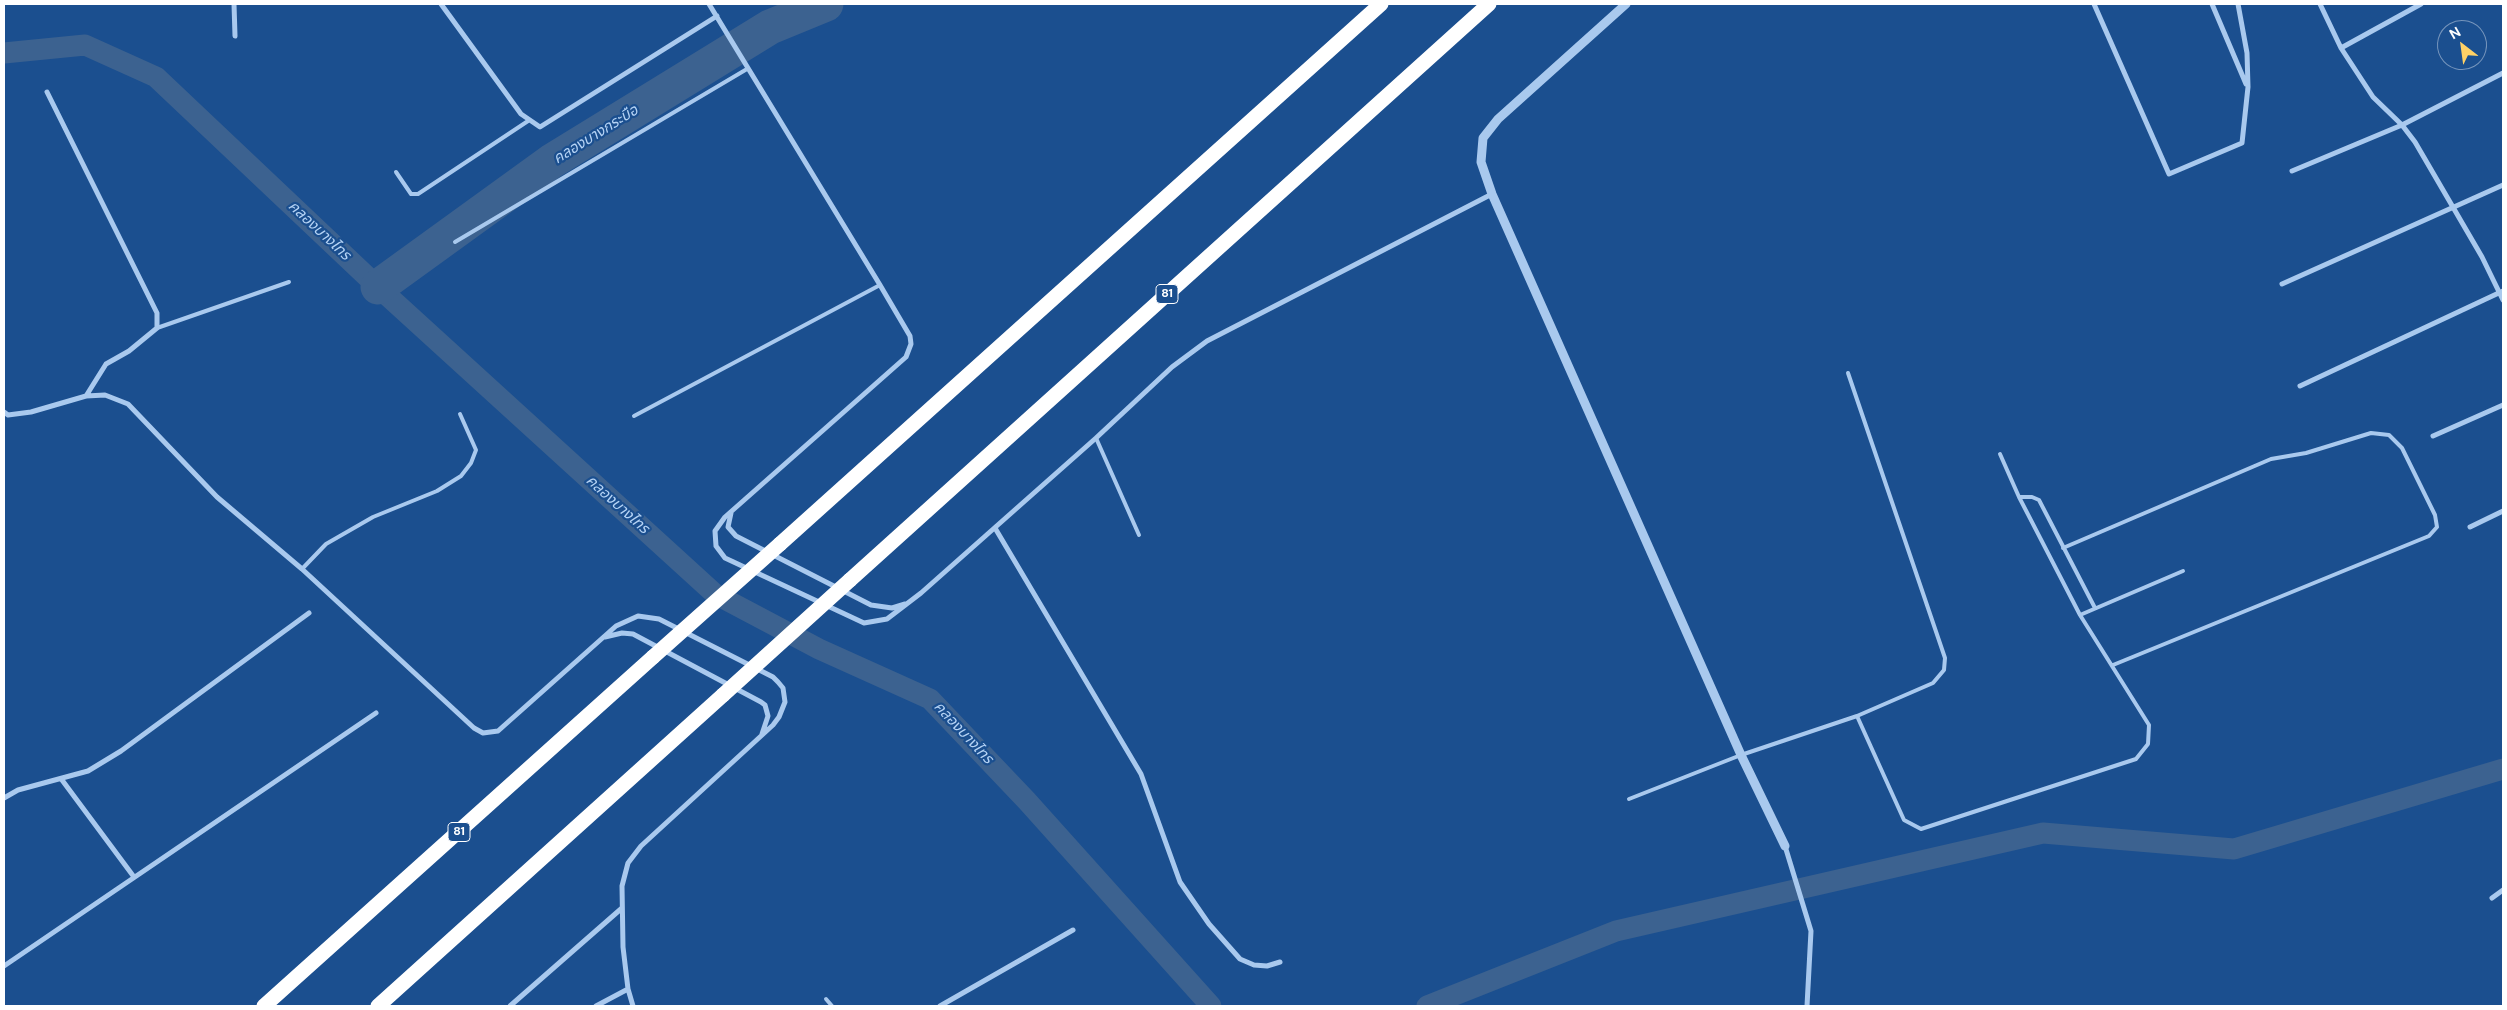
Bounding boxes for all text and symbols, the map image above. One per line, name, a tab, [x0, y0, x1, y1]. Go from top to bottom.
north arrow	[2437, 20, 2487, 70]
text: N	[2446, 23, 2464, 43]
water label: คลองบางกระบือ	[550, 102, 642, 168]
water label: คลองบางไทร	[284, 198, 354, 264]
road number: 81	[1156, 284, 1178, 304]
water label: คลองบางไทร	[582, 472, 652, 538]
water label: คลองบางไทร	[930, 698, 996, 768]
road number: 81	[448, 822, 470, 842]

